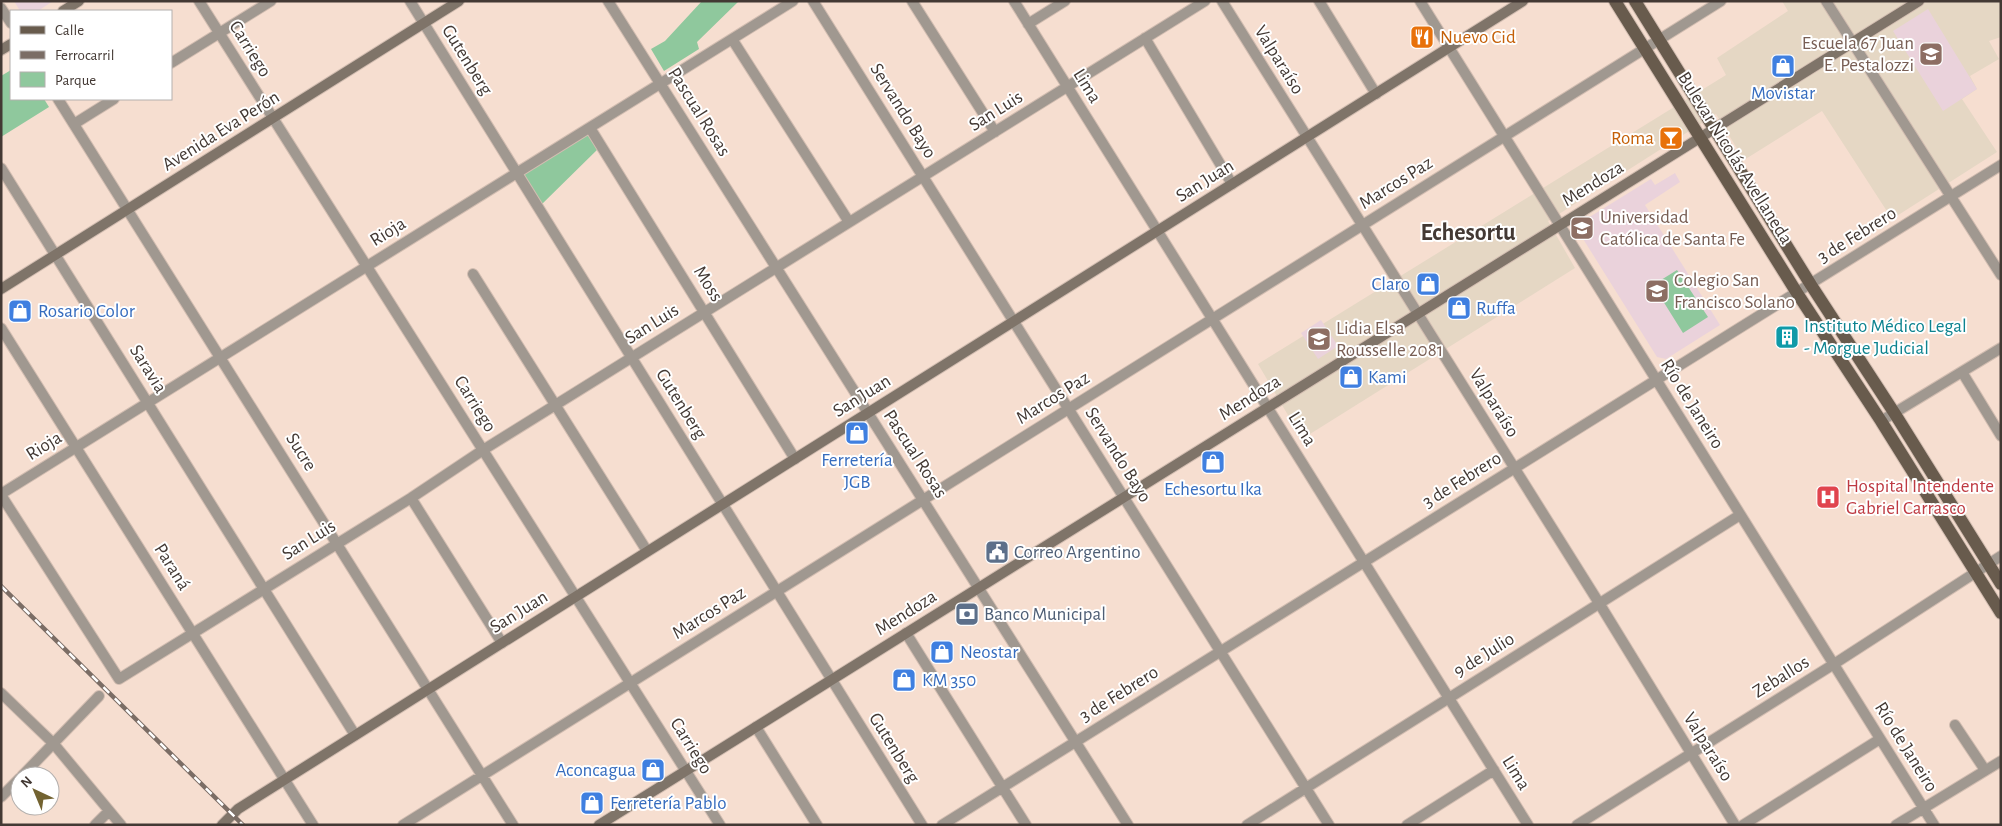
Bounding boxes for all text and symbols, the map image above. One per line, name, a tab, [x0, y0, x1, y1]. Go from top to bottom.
legend	[10, 10, 172, 100]
street label: Carriego	[225, 17, 275, 81]
street label: Gutenberg	[438, 21, 496, 99]
street label: Valparaíso	[1251, 22, 1307, 98]
text: Calle	[55, 23, 84, 38]
restaurant icon: Nuevo Cid	[1409, 24, 1435, 50]
place label: Nuevo Cid	[1440, 28, 1516, 47]
place label: Escuela 67 Juan E. Pestalozzi	[1802, 34, 1914, 75]
school or university icon: Escuela 67 Juan E. Pestalozzi	[1918, 41, 1944, 67]
text: Ferrocarril	[55, 48, 114, 63]
shop icon: Movistar	[1770, 53, 1796, 79]
street label: Servando Bayo	[866, 60, 940, 162]
street label: Pascual Rosas	[664, 64, 734, 160]
street label: Lima	[1069, 65, 1105, 107]
street label: Bulevar Nicolás Avellaneda	[1674, 69, 1796, 248]
text: Parque	[55, 73, 96, 88]
place label: Movistar	[1751, 84, 1815, 103]
street label: Avenida Eva Perón	[159, 87, 283, 175]
street label: San Luis	[966, 87, 1026, 135]
bar icon: Roma	[1658, 125, 1684, 151]
place label: Roma	[1611, 129, 1654, 148]
street label: Marcos Paz	[1356, 153, 1436, 213]
street label: San Juan	[1173, 156, 1237, 206]
street label: Mendoza	[1559, 158, 1627, 210]
street label: 3 de Febrero	[1814, 203, 1900, 267]
place label: Universidad Católica de Santa Fe	[1600, 208, 1745, 249]
street label: Rioja	[367, 214, 409, 250]
school or university icon: Universidad Católica de Santa Fe	[1569, 215, 1595, 241]
district label: Echesortu	[1420, 221, 1516, 245]
street label: Moss	[690, 263, 726, 305]
shop icon: Claro	[1415, 271, 1441, 297]
place label: Colegio San Francisco Solano	[1674, 271, 1795, 312]
place label: Claro	[1371, 275, 1410, 294]
school or university icon: Colegio San Francisco Solano	[1644, 278, 1670, 304]
shop icon: Ruffa	[1446, 295, 1472, 321]
shop icon: Rosario Color	[7, 298, 33, 324]
place label: Ruffa	[1476, 299, 1516, 318]
street label: San Luis	[622, 300, 682, 348]
place label: Rosario Color	[38, 302, 135, 321]
place label: Instituto Médico Legal - Morgue Judicial	[1804, 317, 1967, 358]
place label: Lidia Elsa Rousselle 2081	[1336, 319, 1443, 360]
building icon: Instituto Médico Legal - Morgue Judicial	[1774, 324, 1800, 350]
school or university icon: Lidia Elsa Rousselle 2081	[1306, 326, 1332, 352]
street label: Saravia	[126, 341, 170, 397]
street label: Río de Janeiro	[1657, 356, 1727, 452]
shop icon: Kami	[1338, 364, 1364, 390]
street label: Gutenberg	[652, 365, 710, 443]
street label: Valparaíso	[1466, 365, 1522, 441]
street label: Marcos Paz	[1013, 368, 1093, 428]
place label: Kami	[1368, 368, 1407, 387]
street label: San Juan	[830, 371, 894, 421]
street label: Carriego	[450, 372, 500, 436]
street label: Mendoza	[1216, 372, 1284, 424]
street label: Servando Bayo	[1081, 404, 1155, 506]
street label: Pascual Rosas	[880, 407, 950, 501]
street label: Lima	[1284, 408, 1320, 450]
shop icon: Ferretería JGB	[844, 420, 870, 446]
street label: Rioja	[23, 428, 65, 464]
street label: Sucre	[282, 430, 320, 474]
street label: 3 de Febrero	[1419, 448, 1505, 512]
shop icon: Echesortu Ika	[1200, 449, 1226, 475]
place label: Ferretería JGB	[821, 451, 893, 492]
place label: Hospital Intendente Gabriel Carrasco	[1846, 477, 1994, 518]
place label: Echesortu Ika	[1164, 480, 1262, 499]
hospital icon: Hospital Intendente Gabriel Carrasco	[1815, 484, 1841, 510]
street label: San Luis	[279, 516, 339, 564]
public building icon: Correo Argentino	[984, 539, 1010, 565]
street label: Paraná	[150, 540, 194, 594]
place label: Correo Argentino	[1014, 543, 1141, 562]
street label: Marcos Paz	[669, 583, 749, 643]
street label: San Juan	[487, 587, 551, 637]
street label: Mendoza	[872, 587, 940, 639]
bank icon: Banco Municipal	[954, 601, 980, 627]
place label: Banco Municipal	[984, 605, 1106, 624]
street label: 9 de Julio	[1450, 629, 1518, 681]
shop icon: Neostar	[929, 639, 955, 665]
place label: Neostar	[960, 643, 1019, 662]
street label: Zeballos	[1749, 652, 1813, 702]
street label: 3 de Febrero	[1076, 662, 1162, 726]
shop icon: KM 350	[891, 667, 917, 693]
place label: KM 350	[922, 671, 976, 690]
street label: Río de Janeiro	[1871, 699, 1941, 795]
street label: Gutenberg	[865, 709, 923, 787]
street label: Valparaíso	[1680, 709, 1736, 785]
street label: Carriego	[666, 714, 716, 778]
street label: Lima	[1498, 752, 1534, 794]
shop icon: Aconcagua	[640, 757, 666, 783]
place label: Aconcagua	[555, 761, 636, 780]
north arrow	[10, 766, 60, 816]
text: N	[18, 774, 35, 791]
shop icon: Ferretería Pablo	[579, 790, 605, 816]
place label: Ferretería Pablo	[610, 794, 727, 813]

